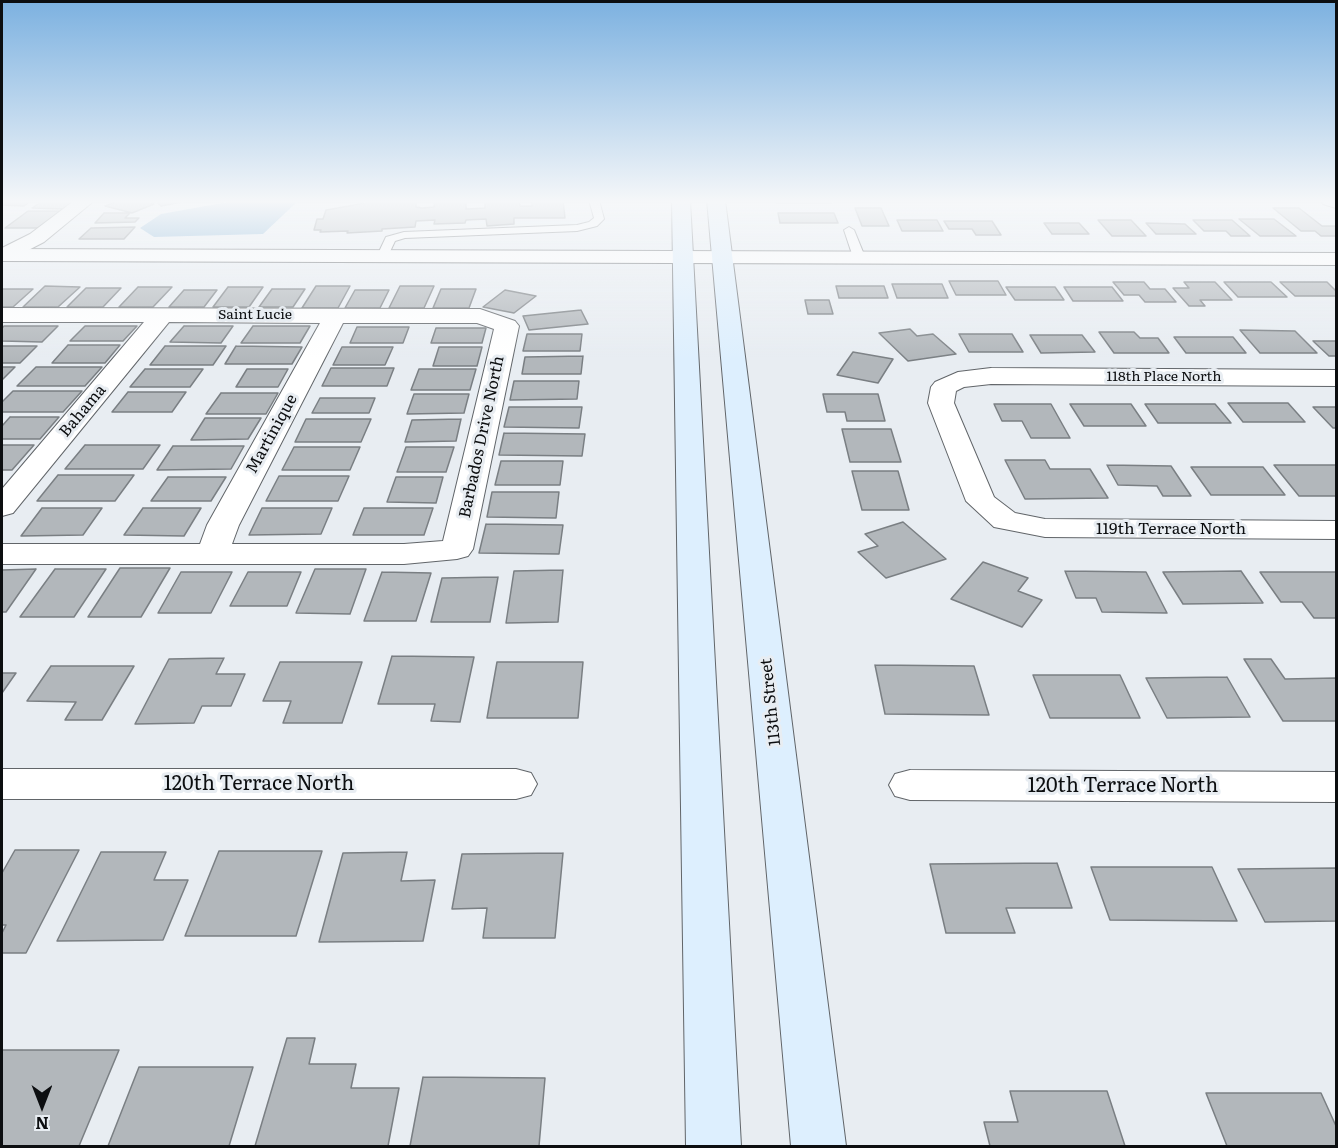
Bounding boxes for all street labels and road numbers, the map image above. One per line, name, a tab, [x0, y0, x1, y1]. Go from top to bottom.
street label: Saint Lucie	[218, 307, 292, 323]
street label: Barbados Drive North	[455, 354, 509, 520]
street label: 118th Place North	[1107, 369, 1221, 385]
street label: Bahama	[56, 381, 110, 441]
street label: Martinique	[242, 391, 302, 477]
street label: 119th Terrace North	[1096, 519, 1246, 539]
street label: 113th Street	[757, 657, 785, 747]
street label: 120th Terrace North	[164, 772, 354, 796]
street label: 120th Terrace North	[1028, 774, 1218, 798]

